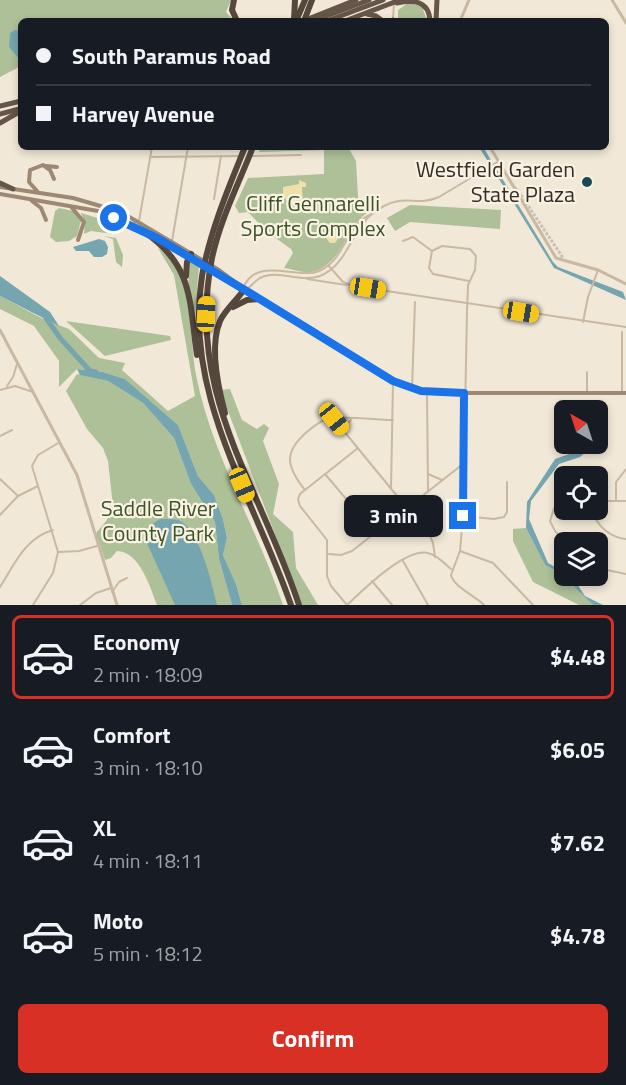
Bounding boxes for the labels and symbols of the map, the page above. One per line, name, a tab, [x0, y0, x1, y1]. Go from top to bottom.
place label: Westfield Garden State Plaza	[416, 152, 575, 211]
marker: Westfield Garden State Plaza	[580, 175, 594, 189]
park label: Cliff Gennarelli Sports Complex	[241, 186, 386, 245]
route start	[100, 204, 127, 231]
car	[349, 276, 387, 300]
car	[196, 296, 216, 332]
car	[502, 300, 540, 324]
car	[316, 399, 352, 439]
north arrow	[554, 400, 608, 454]
car	[227, 465, 257, 505]
park label: Saddle River County Park	[101, 491, 216, 550]
callout: 3 min	[343, 495, 442, 537]
route end	[449, 502, 476, 529]

